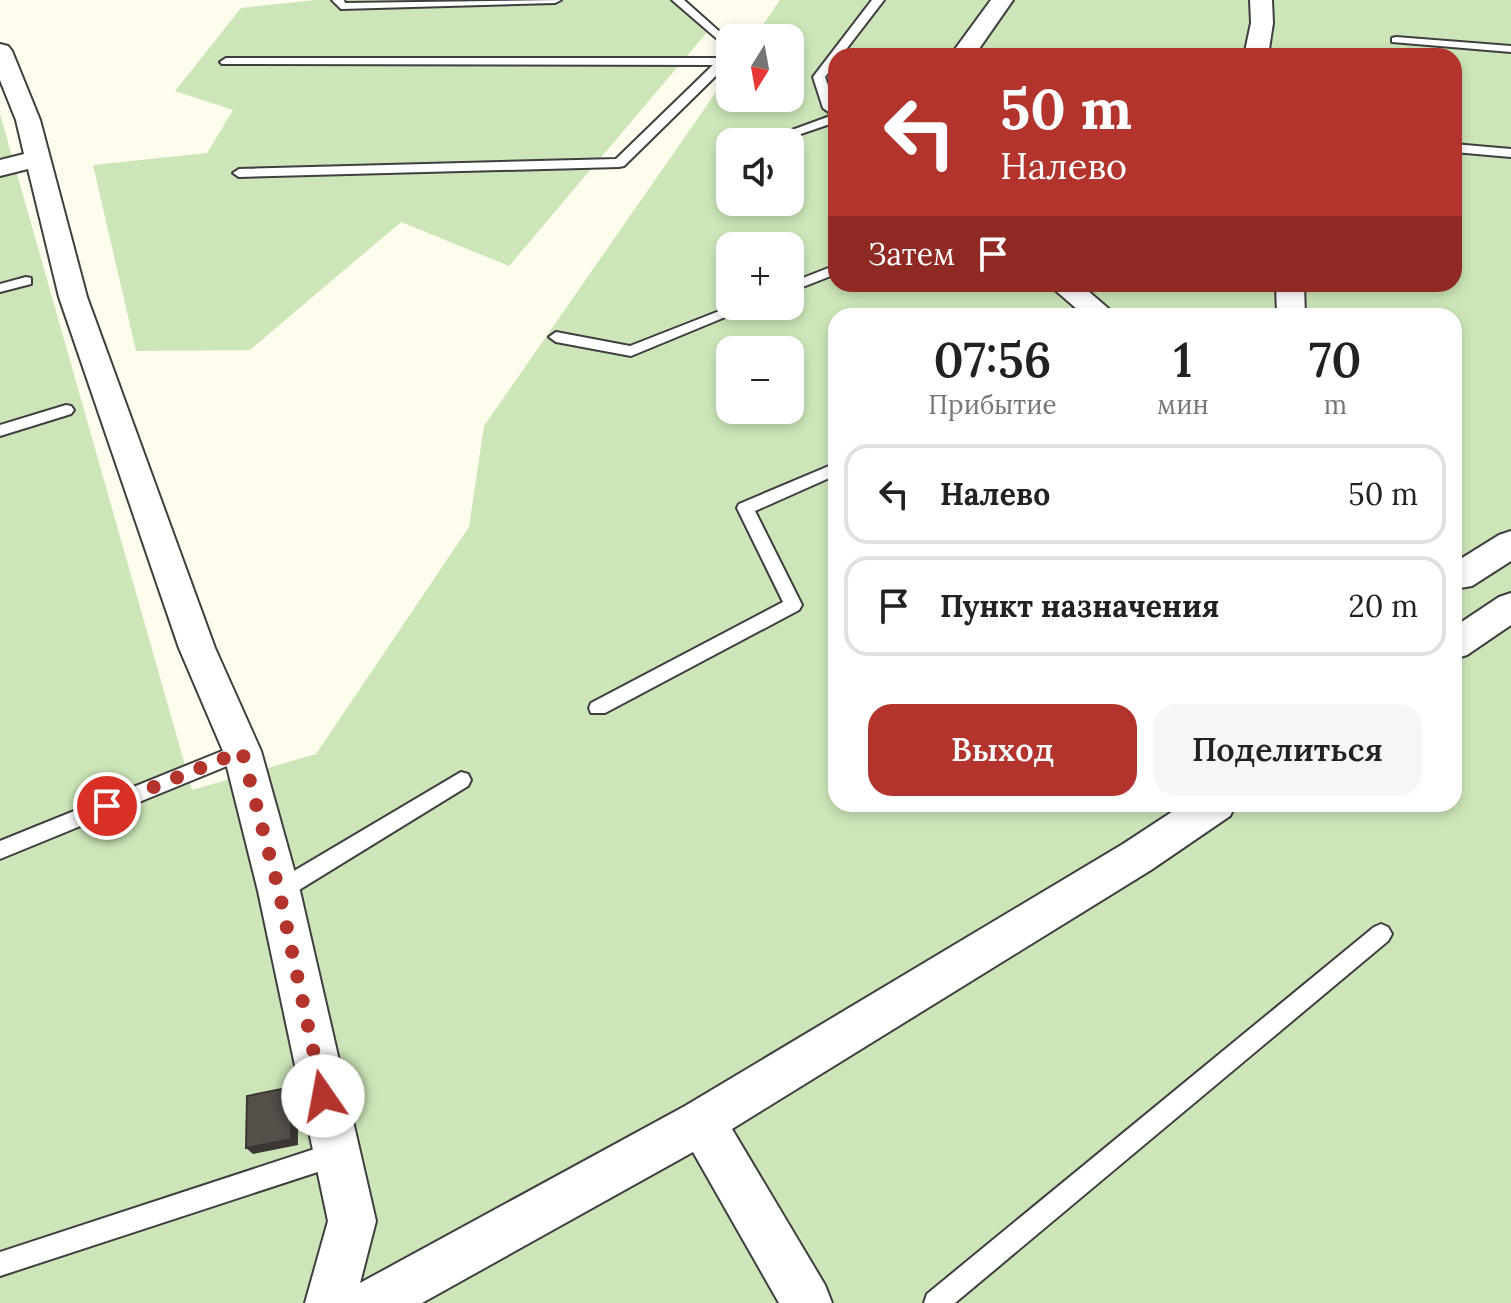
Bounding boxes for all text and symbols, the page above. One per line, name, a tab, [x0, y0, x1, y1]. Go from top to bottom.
north arrow	[716, 24, 804, 112]
map controls	[716, 24, 804, 424]
text: 50 m	[1000, 73, 1132, 144]
icon: left	[868, 80, 972, 184]
button: sound	[716, 128, 804, 216]
text: Налево	[1000, 143, 1127, 189]
button: +	[716, 232, 804, 320]
icon: arrive	[971, 232, 1015, 276]
text: Затем	[868, 235, 955, 273]
text: 07:56	[934, 329, 1051, 390]
text: 1	[1173, 329, 1192, 390]
text: 70	[1309, 329, 1362, 390]
button: −	[716, 336, 804, 424]
text: Прибытие	[928, 388, 1057, 421]
text: мин	[1157, 388, 1209, 421]
text: m	[1324, 388, 1347, 421]
icon: left	[872, 472, 916, 516]
text: Налево	[940, 475, 1050, 513]
text: 50 m	[1348, 475, 1418, 513]
icon: arrive	[872, 584, 916, 628]
text: Пункт назначения	[940, 587, 1219, 625]
text: 20 m	[1349, 587, 1418, 625]
button: Выход	[868, 704, 1137, 796]
button: Поделиться	[1153, 704, 1422, 796]
pin	[73, 772, 141, 840]
icon: arrive	[85, 784, 129, 828]
position arrow	[281, 1054, 365, 1138]

